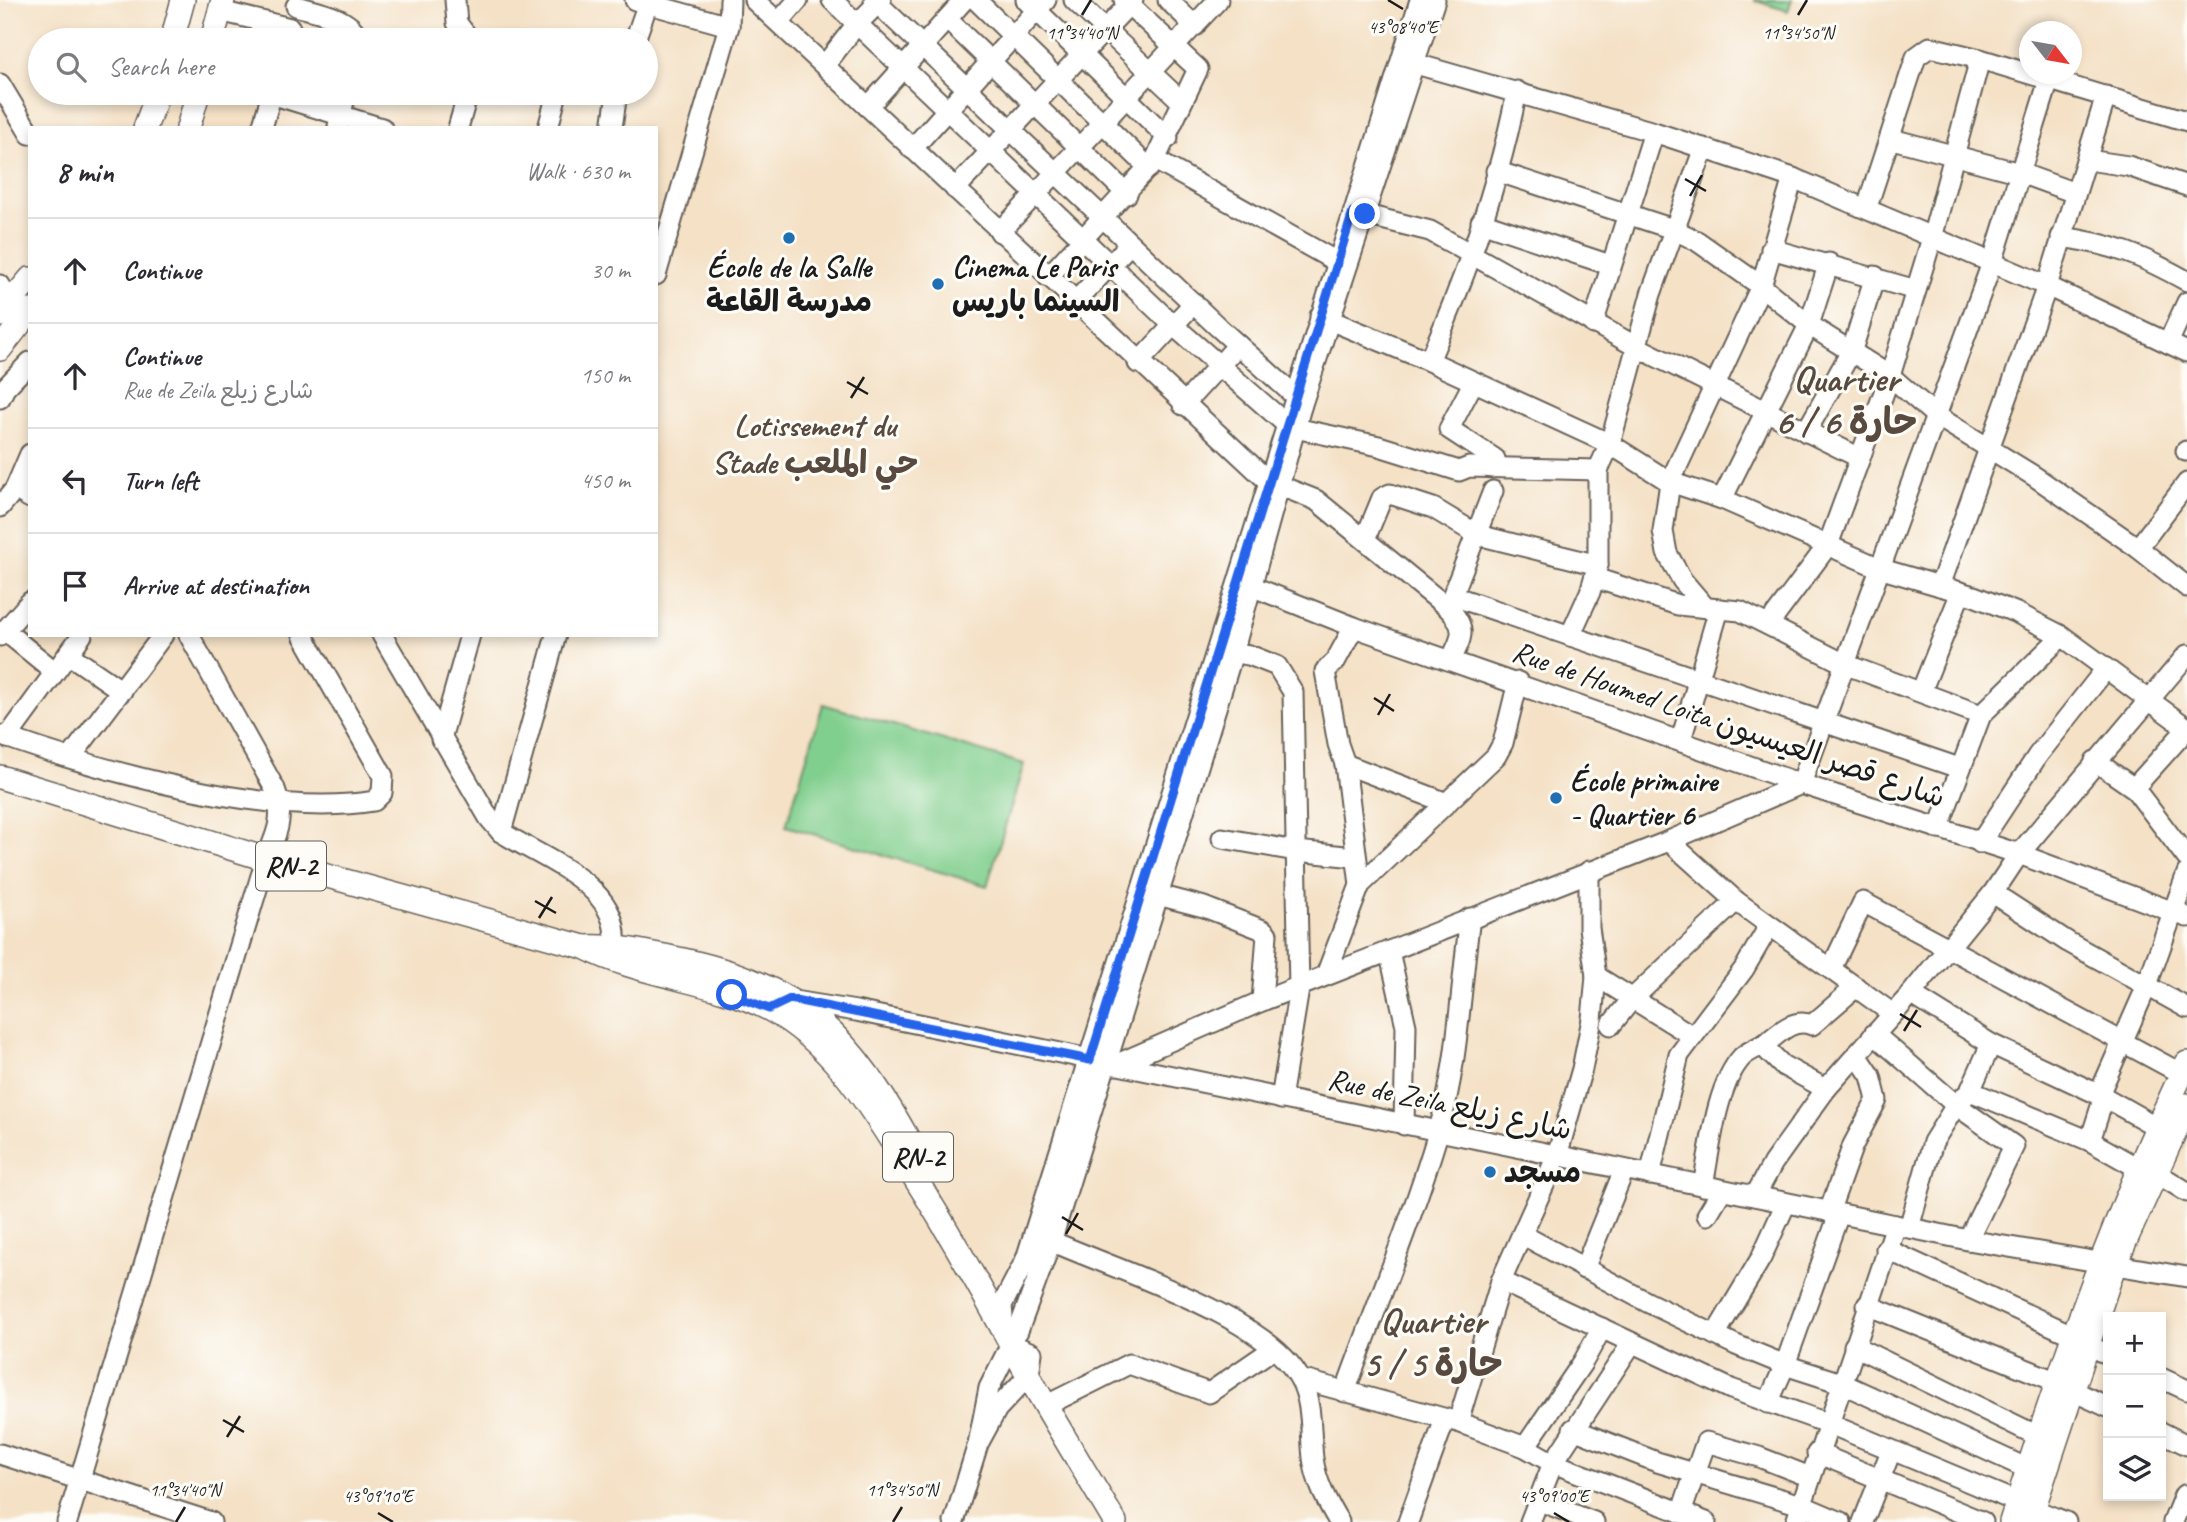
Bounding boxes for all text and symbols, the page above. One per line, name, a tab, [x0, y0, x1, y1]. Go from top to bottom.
text: 43°08'40"E	[1368, 16, 1440, 38]
north arrow	[2019, 21, 2082, 84]
text: 11°34'40"N	[1047, 22, 1121, 44]
text: 11°34'50"N	[1763, 22, 1837, 44]
search box	[28, 28, 658, 105]
icon: search	[52, 48, 90, 86]
text: Search here	[108, 50, 214, 83]
text: 8 min	[56, 153, 113, 191]
text: Walk · 630 m	[526, 157, 630, 186]
route end	[1349, 198, 1380, 229]
marker: École de la Salle مدرسة القاعة	[781, 230, 797, 246]
place label: École de la Salle مدرسة القاعة	[706, 248, 873, 320]
place label: Cinema Le Paris السينما باريس	[952, 248, 1120, 320]
icon: ahead	[56, 252, 94, 290]
text: Continue	[123, 254, 201, 287]
text: 30 m	[591, 256, 630, 285]
marker: Cinema Le Paris السينما باريس	[930, 276, 946, 292]
text: Continue	[123, 340, 201, 373]
district label: Quartier 6 / حارة 6	[1775, 355, 1917, 445]
icon: ahead	[56, 357, 94, 395]
text: 150 m	[581, 361, 630, 390]
text: Rue de Zeila شارع زيلع	[123, 376, 313, 405]
district label: Lotissement du Stade حي الملعب	[712, 405, 918, 491]
icon: left	[56, 462, 94, 500]
text: Turn left	[123, 464, 198, 497]
text: 450 m	[581, 466, 630, 495]
icon: arrive	[56, 567, 94, 605]
text: Arrive at destination	[123, 569, 309, 602]
street label: Rue de Houmed Loita شارع قصر العيسيون	[1507, 632, 1950, 818]
place label: École primaire - Quartier 6	[1570, 762, 1719, 834]
marker: École primaire - Quartier 6	[1548, 790, 1564, 806]
road number: RN-2	[256, 842, 326, 890]
route start	[716, 979, 747, 1010]
street label: Rue de Zeila شارع زيلع	[1324, 1060, 1575, 1150]
road number: RN-2	[883, 1132, 953, 1182]
place label: مسجد	[1504, 1153, 1581, 1191]
marker: مسجد	[1482, 1164, 1498, 1180]
district label: Quartier 5 / حارة 5	[1363, 1297, 1503, 1387]
map controls	[2103, 1312, 2166, 1501]
button: +	[2103, 1312, 2166, 1375]
button: −	[2103, 1375, 2166, 1438]
button: layers	[2103, 1438, 2166, 1501]
text: 11°34'40"N	[150, 1479, 224, 1501]
text: 11°34'50"N	[867, 1479, 941, 1501]
text: 43°09'10"E	[343, 1485, 415, 1507]
text: 43°09'00"E	[1519, 1485, 1591, 1507]

